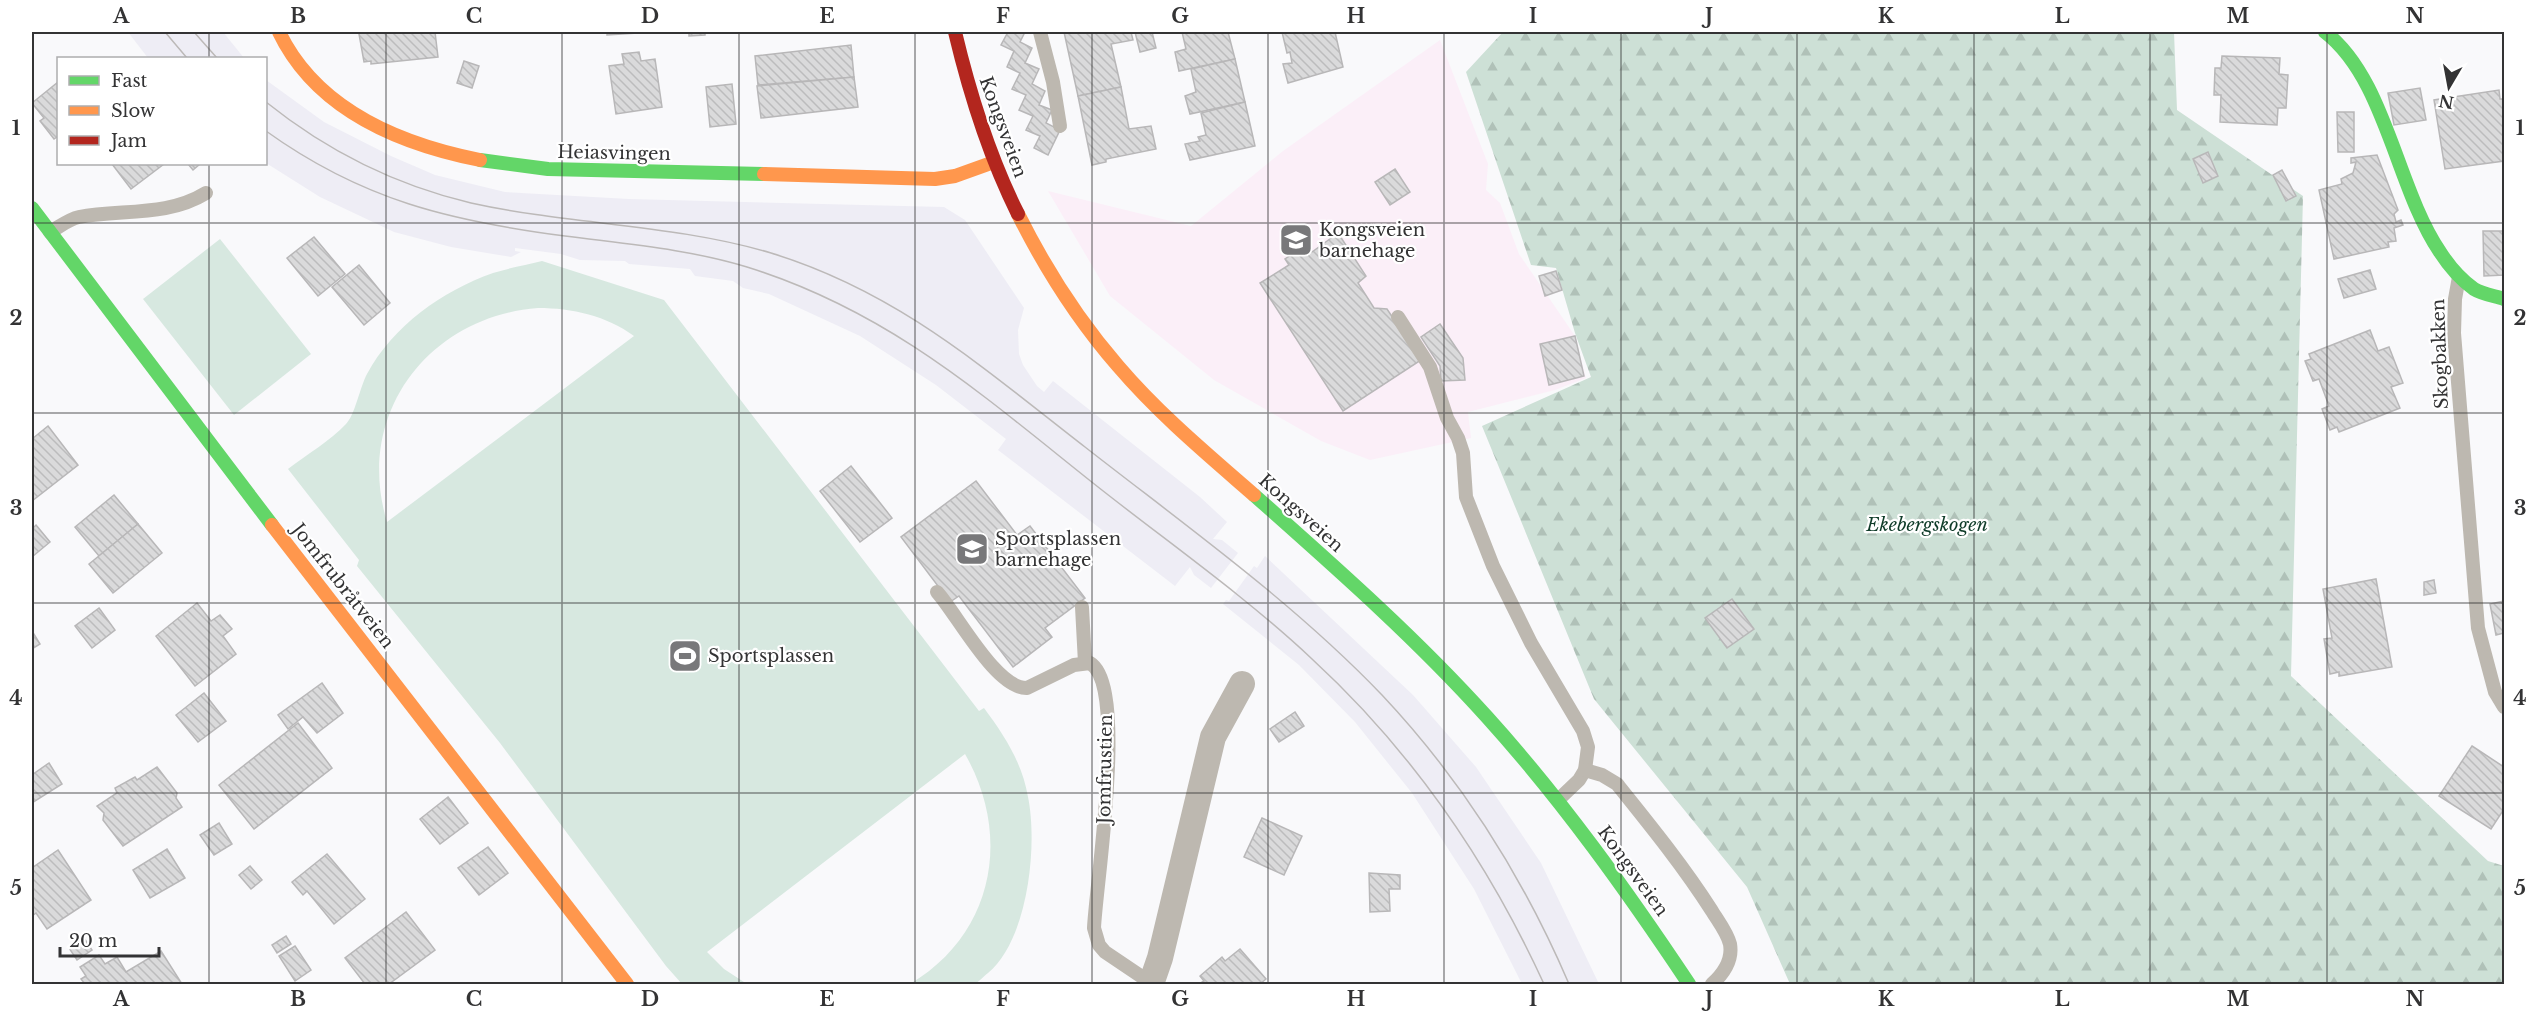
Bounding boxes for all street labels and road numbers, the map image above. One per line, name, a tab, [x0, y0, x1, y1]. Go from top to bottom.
street label: Kongsveien	[975, 73, 1031, 181]
street label: Heiasvingen	[557, 141, 671, 165]
street label: Skogbakken	[2427, 298, 2453, 410]
street label: Kongsveien	[1254, 469, 1348, 557]
street label: Jomfrubråtveien	[286, 518, 399, 653]
street label: Jomfrustien	[1093, 714, 1117, 826]
street label: Kongsveien	[1593, 822, 1673, 920]

